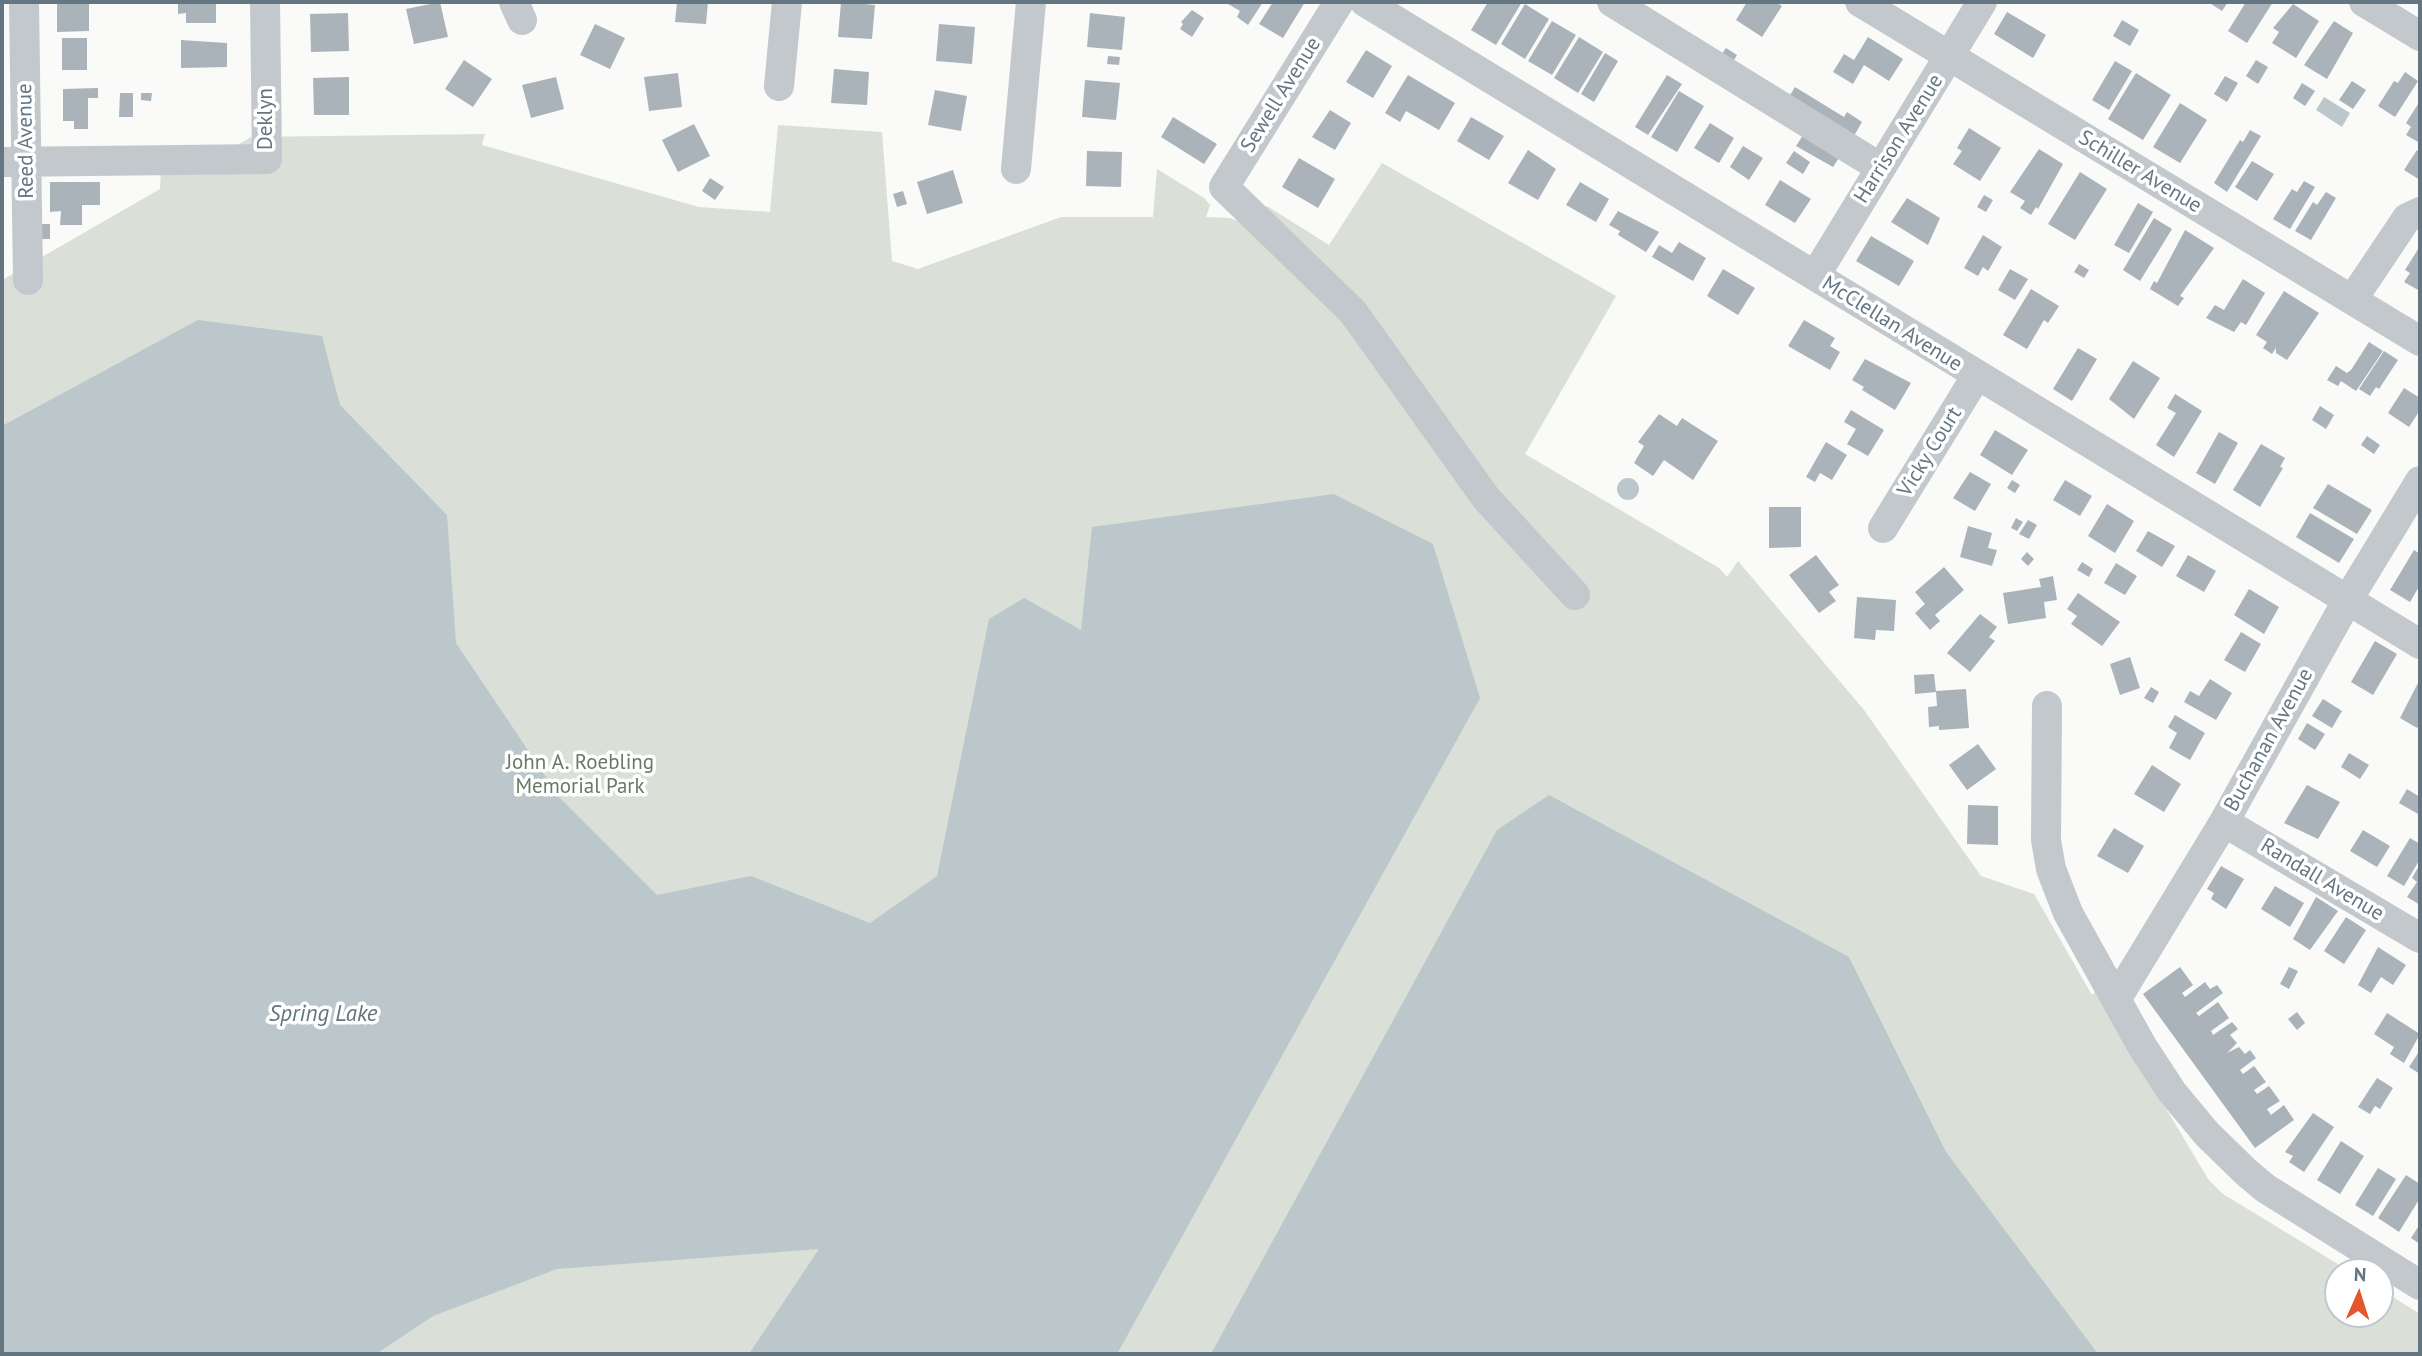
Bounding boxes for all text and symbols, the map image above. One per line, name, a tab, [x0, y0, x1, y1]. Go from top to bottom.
street label: Sewell Avenue	[1236, 33, 1326, 157]
street label: Harrison Avenue	[1849, 70, 1949, 208]
street label: Reed Avenue	[12, 83, 40, 199]
street label: Deklyn	[253, 88, 279, 150]
street label: Schiller Avenue	[2074, 125, 2206, 219]
street label: McClellan Avenue	[1817, 271, 1967, 377]
street label: Vicky Court	[1893, 402, 1967, 502]
street label: Buchanan Avenue	[2219, 664, 2319, 816]
park label: John A. Roebling Memorial Park	[506, 750, 654, 800]
street label: Randall Avenue	[2256, 833, 2388, 927]
water label: Spring Lake	[269, 1000, 377, 1028]
north arrow	[2324, 1258, 2394, 1328]
text: N	[2353, 1262, 2367, 1286]

